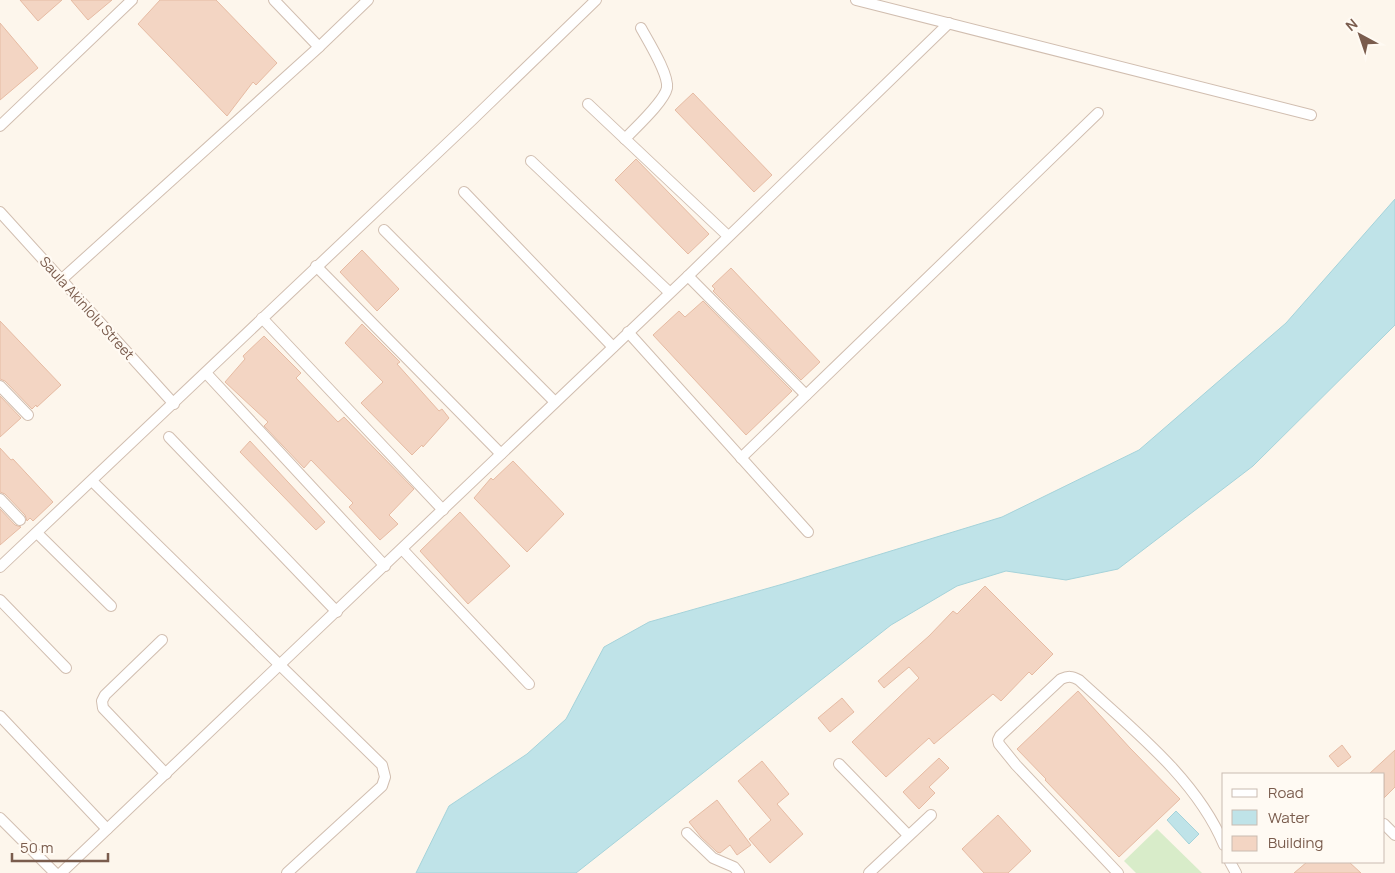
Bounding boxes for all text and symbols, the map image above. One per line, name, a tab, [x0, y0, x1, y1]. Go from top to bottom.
north arrow	[1335, 10, 1385, 60]
text: N	[1341, 14, 1361, 35]
street label: Saula Akinlolu Street	[36, 252, 139, 364]
legend	[1222, 773, 1385, 863]
text: Road	[1268, 782, 1304, 803]
text: Water	[1268, 807, 1310, 828]
scale bar	[12, 830, 109, 862]
text: Building	[1268, 832, 1323, 853]
text: 50 m	[20, 837, 54, 858]

